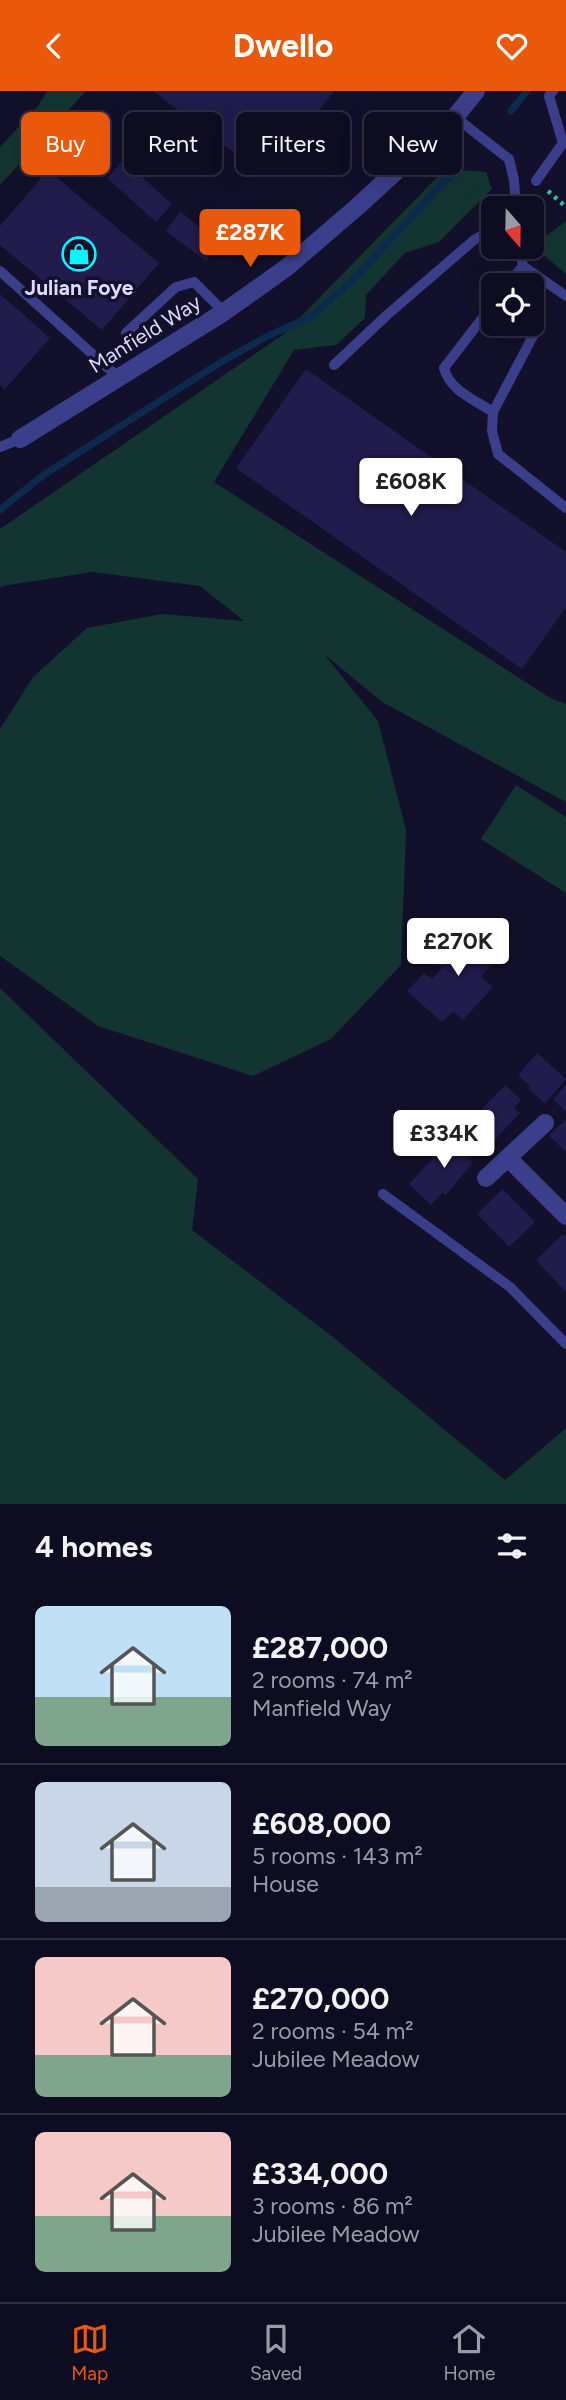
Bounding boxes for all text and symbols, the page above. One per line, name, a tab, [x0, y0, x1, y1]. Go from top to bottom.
icon: back	[35, 27, 73, 65]
text: Dwello	[233, 27, 333, 65]
icon: heart	[493, 27, 531, 65]
chip: Buy	[21, 112, 110, 175]
chip: Rent	[124, 112, 222, 175]
chip: Filters	[236, 112, 350, 175]
chip: New	[364, 112, 462, 175]
north arrow	[481, 196, 544, 259]
map controls	[481, 196, 544, 336]
pin: £287K	[201, 209, 299, 269]
text: £287K	[215, 218, 285, 246]
shop icon: Julian Foye	[60, 235, 98, 273]
button: locate	[481, 273, 544, 336]
place label: Julian Foye	[25, 275, 134, 300]
street label: Manfield Way	[84, 289, 205, 378]
pin: £608K	[362, 459, 460, 518]
text: £608K	[375, 467, 447, 495]
pin: £270K	[409, 919, 507, 978]
text: £270K	[423, 927, 493, 955]
pin: £334K	[395, 1111, 493, 1170]
text: £334K	[409, 1119, 479, 1147]
icon: filters	[493, 1527, 531, 1565]
text: 4 homes	[35, 1528, 152, 1565]
text: £287,000	[252, 1629, 388, 1666]
icon: home	[91, 1634, 175, 1718]
text: 2 rooms · 74 m²	[252, 1666, 413, 1694]
text: Manfield Way	[252, 1694, 391, 1722]
text: £608,000	[252, 1805, 391, 1842]
icon: home	[91, 1810, 175, 1894]
text: 5 rooms · 143 m²	[252, 1842, 423, 1870]
text: House	[252, 1870, 319, 1898]
text: £270,000	[252, 1980, 389, 2017]
icon: home	[91, 1985, 175, 2069]
text: 2 rooms · 54 m²	[252, 2017, 414, 2045]
text: Jubilee Meadow	[252, 2045, 420, 2073]
text: £334,000	[252, 2155, 388, 2192]
icon: home	[91, 2160, 175, 2244]
text: 3 rooms · 86 m²	[252, 2192, 413, 2220]
text: Jubilee Meadow	[252, 2220, 420, 2248]
tab: Map	[71, 2320, 109, 2385]
tab: Saved	[250, 2320, 302, 2385]
tab: Home	[444, 2320, 495, 2385]

